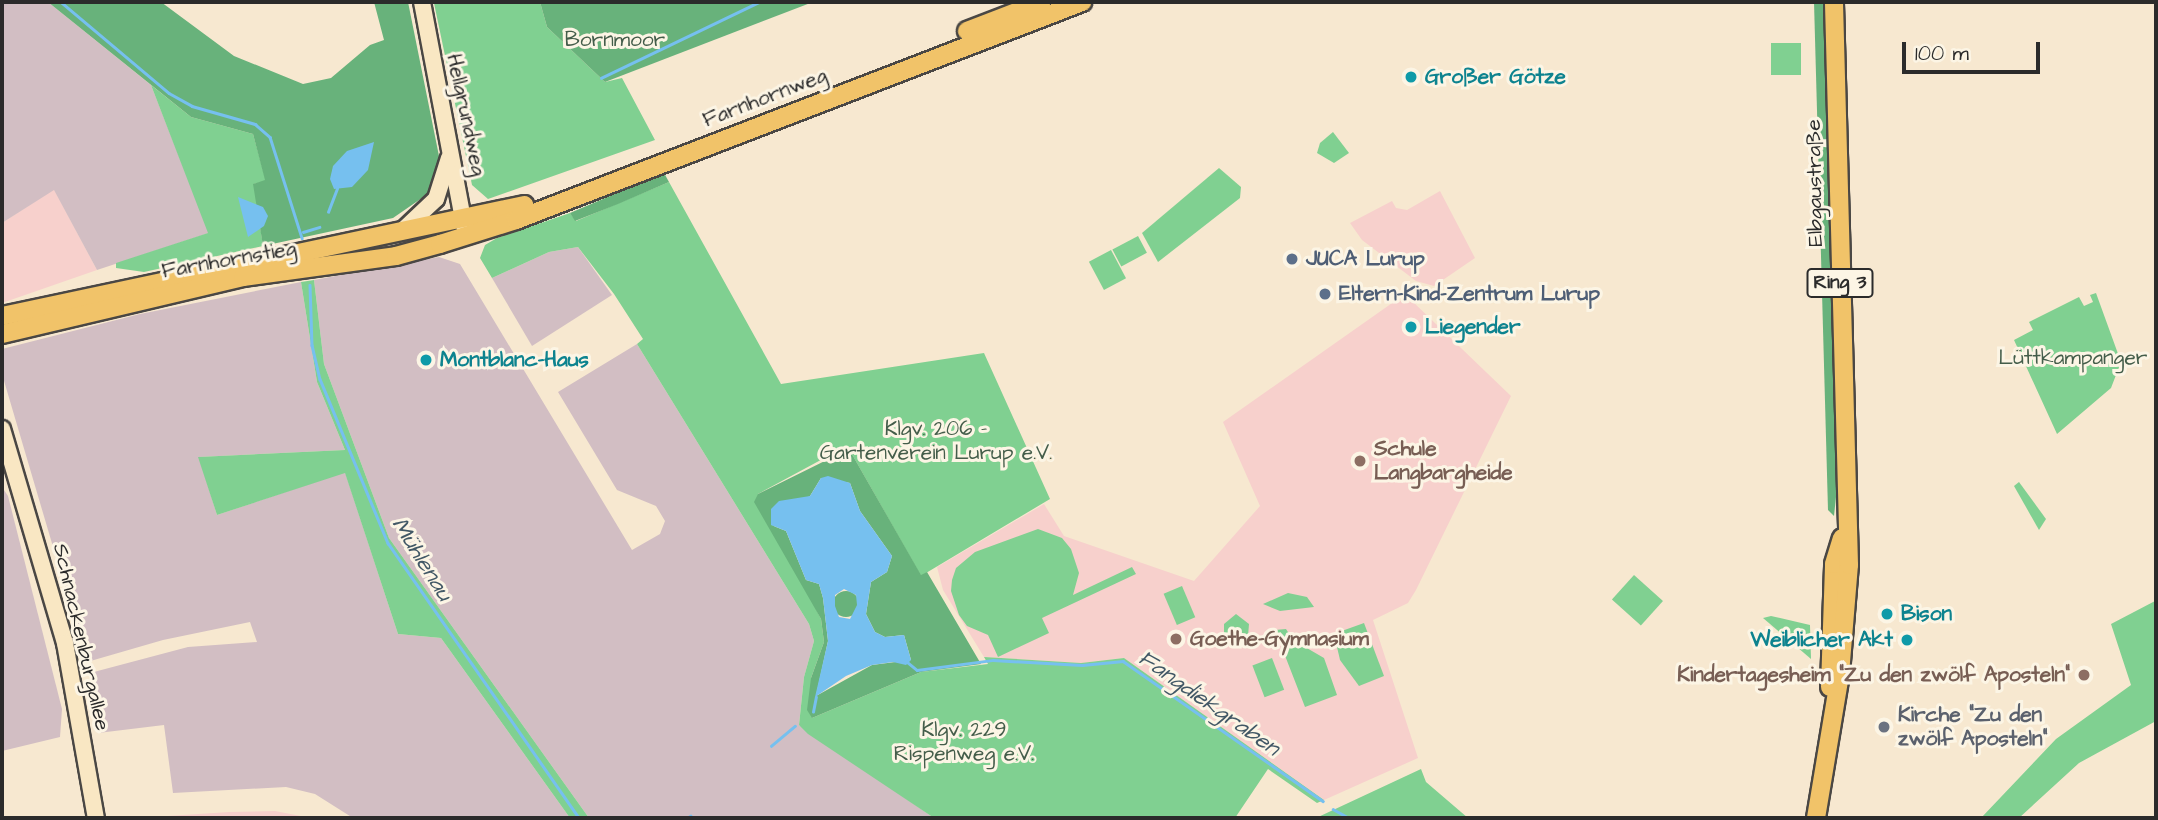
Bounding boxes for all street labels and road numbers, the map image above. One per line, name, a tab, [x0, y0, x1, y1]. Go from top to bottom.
street label: Hellgrundweg	[441, 52, 491, 178]
street label: Farnhornweg	[699, 63, 831, 133]
street label: Elbgaustraße	[1801, 119, 1829, 247]
street label: Farnhornstieg	[160, 236, 298, 284]
road number: Ring 3	[1805, 268, 1875, 298]
street label: Schnackenburgallee	[47, 541, 115, 733]

